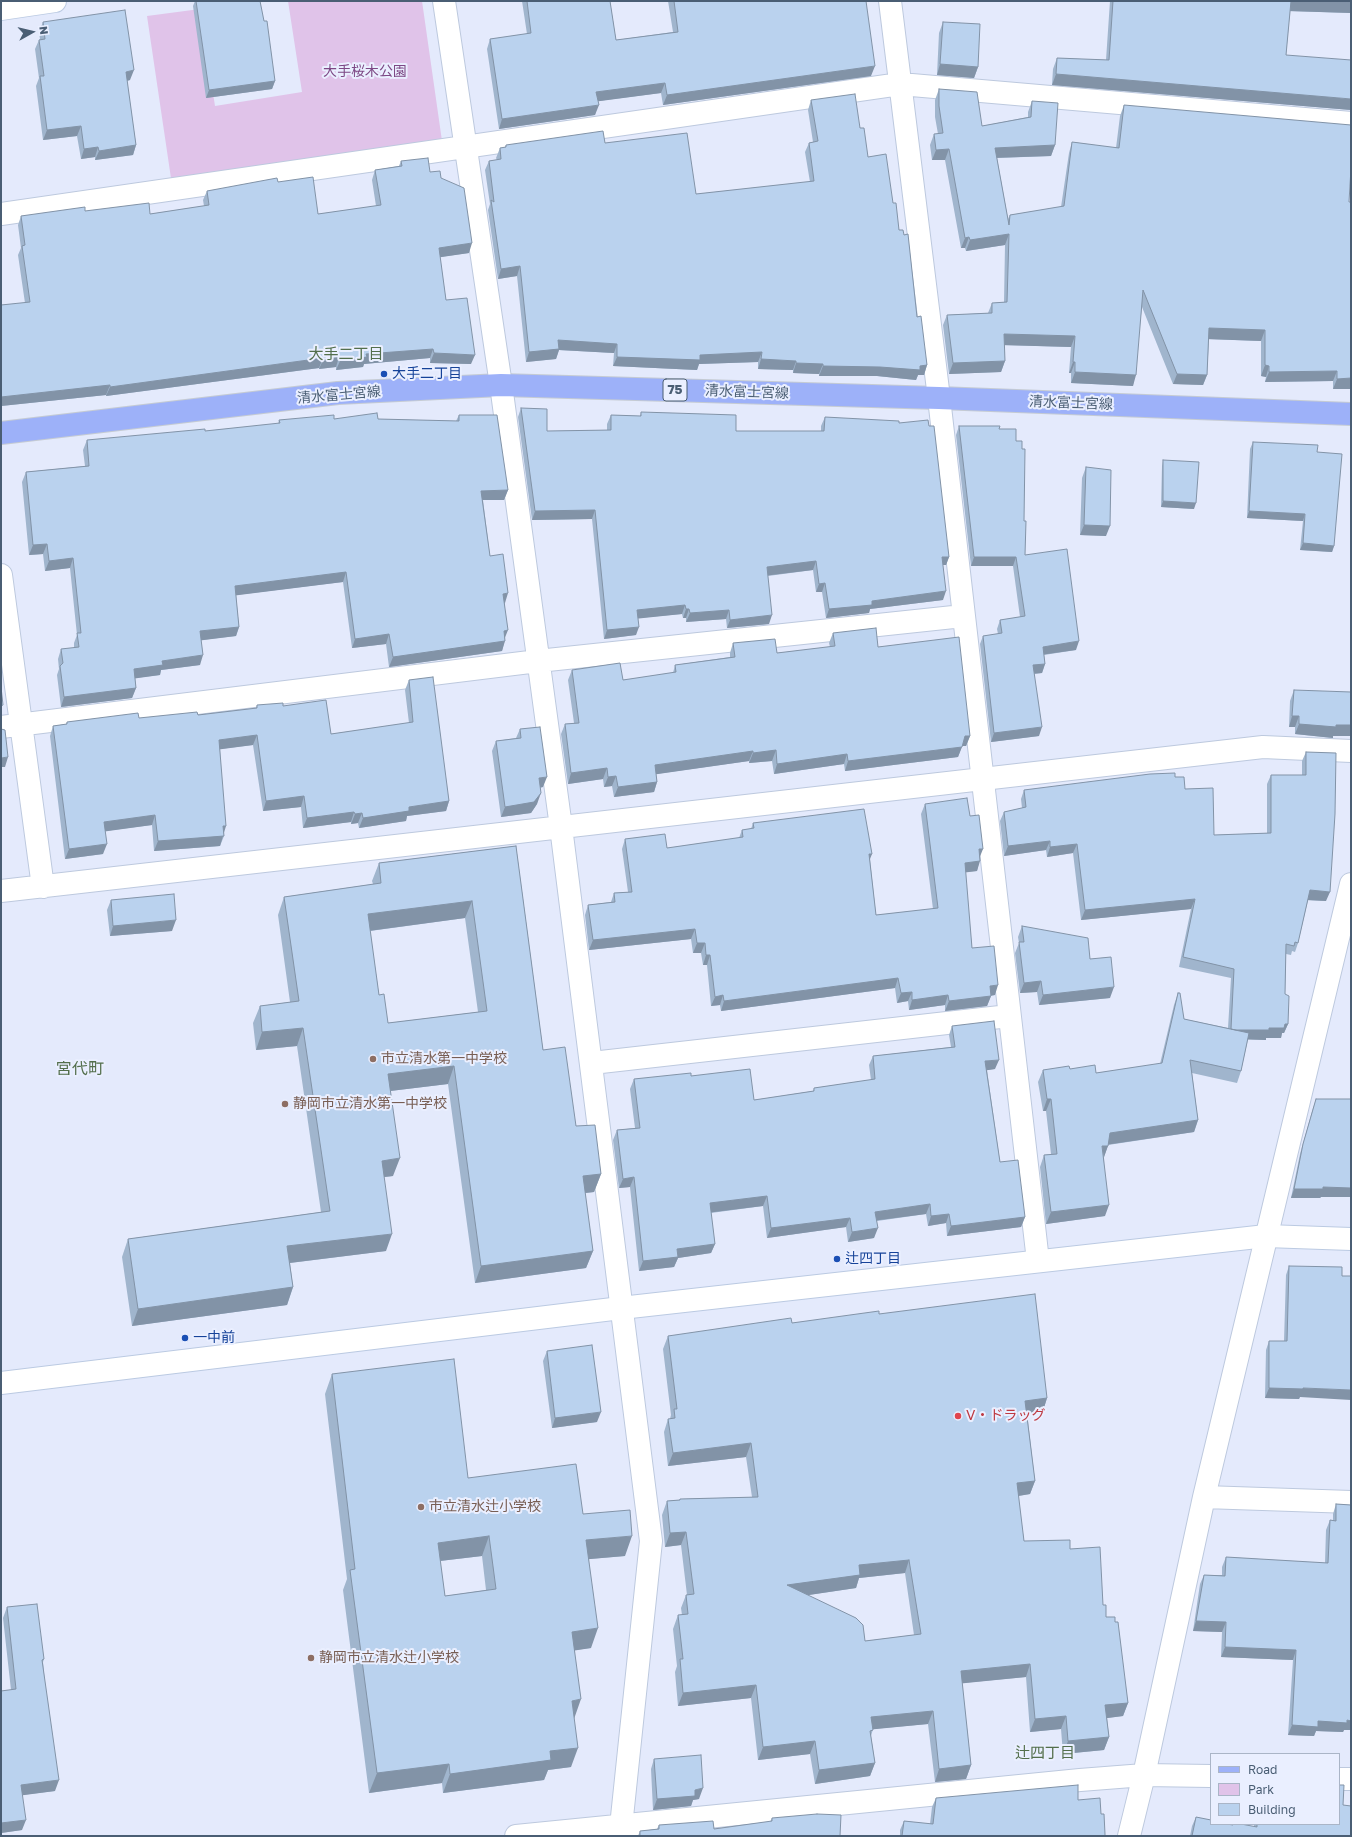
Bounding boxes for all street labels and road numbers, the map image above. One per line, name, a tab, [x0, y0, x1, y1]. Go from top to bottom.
road number: 75	[663, 379, 687, 401]
street label: 清水富士宮線	[705, 382, 789, 402]
street label: 清水富士宮線	[296, 383, 382, 407]
street label: 清水富士宮線	[1029, 393, 1113, 413]

